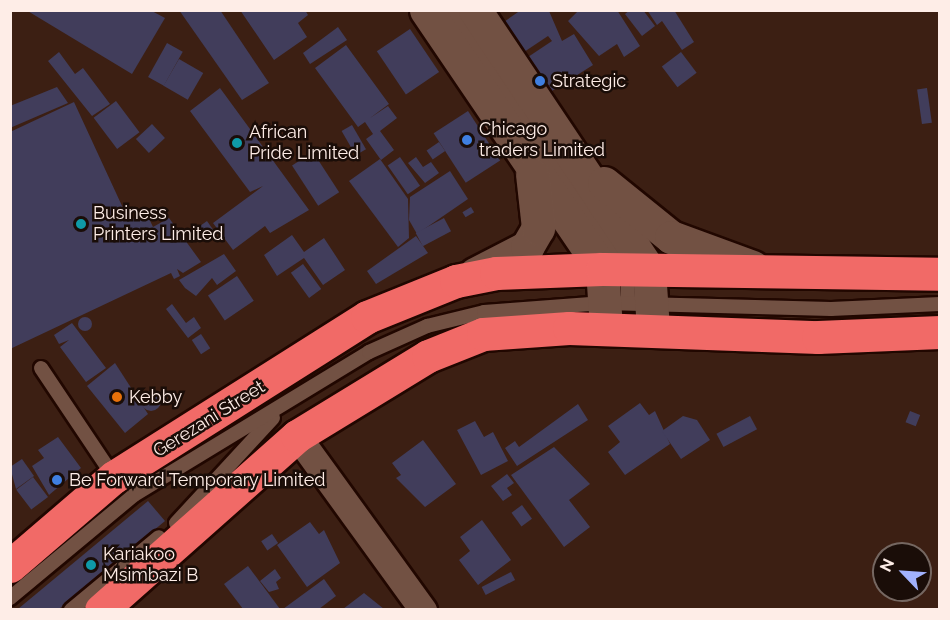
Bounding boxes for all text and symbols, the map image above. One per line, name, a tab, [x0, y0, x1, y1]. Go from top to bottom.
place label: Strategic	[552, 70, 626, 92]
marker: Strategic	[533, 74, 547, 88]
place label: Chicago traders Limited	[479, 119, 605, 162]
place label: African Pride Limited	[249, 122, 359, 164]
marker: Chicago traders Limited	[460, 133, 474, 147]
marker: African Pride Limited	[230, 136, 244, 150]
place label: Business Printers Limited	[93, 203, 223, 246]
marker: Business Printers Limited	[74, 217, 88, 231]
street label: Gerezani Street	[149, 376, 269, 462]
place label: Kebby	[129, 386, 182, 408]
marker: Kebby	[110, 390, 124, 404]
place label: Be Forward Temporary Limited	[69, 469, 326, 491]
marker: Be Forward Temporary Limited	[50, 473, 64, 487]
north arrow	[872, 542, 932, 602]
place label: Kariakoo Msimbazi B	[103, 544, 198, 586]
text: N	[876, 555, 898, 575]
marker: Kariakoo Msimbazi B	[84, 558, 98, 572]

